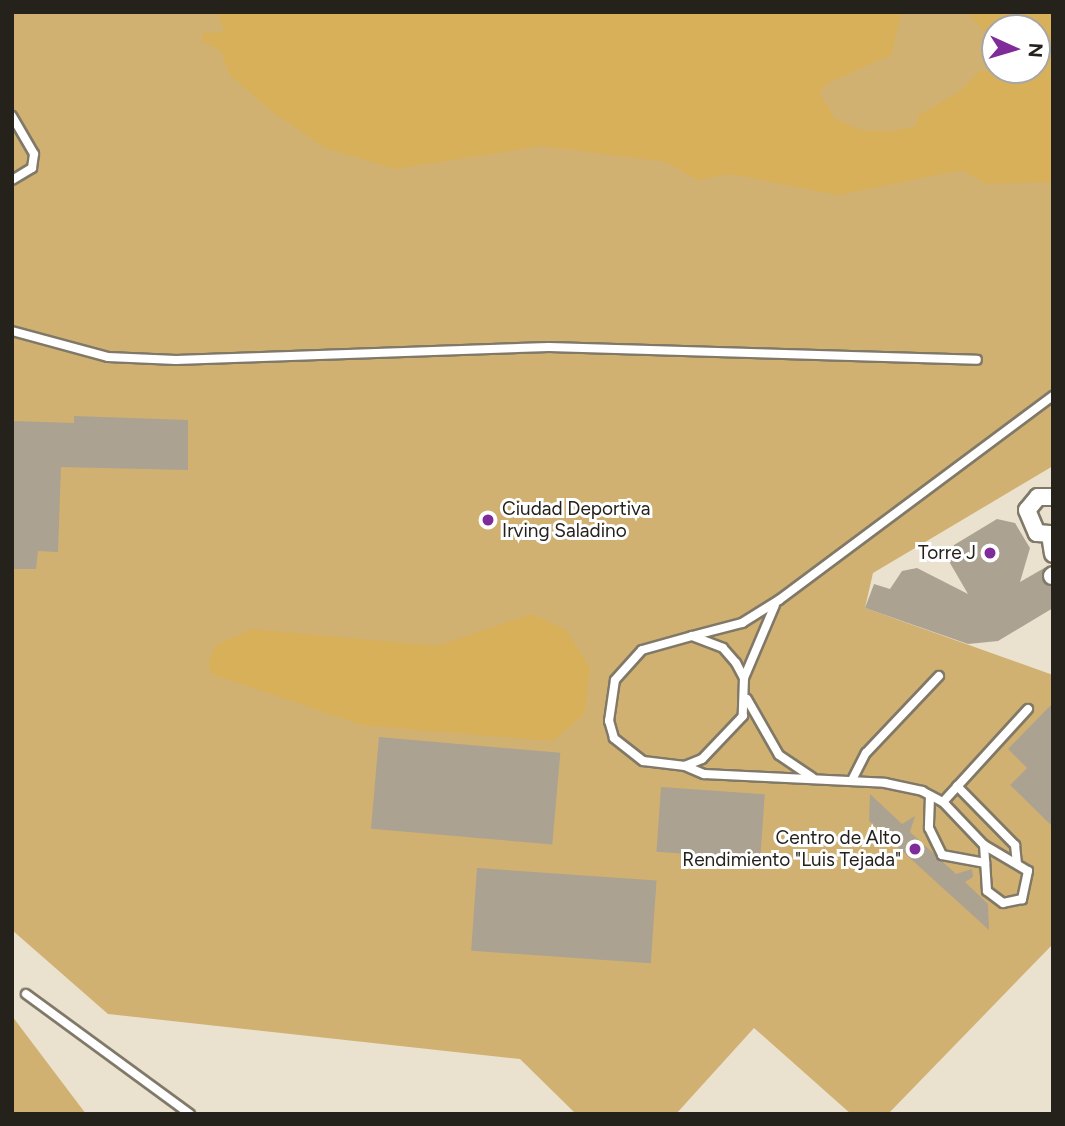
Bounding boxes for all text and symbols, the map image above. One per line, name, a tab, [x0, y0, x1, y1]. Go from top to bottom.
north arrow	[981, 14, 1051, 84]
text: N	[1023, 42, 1047, 58]
place label: Ciudad Deportiva Irving Saladino	[502, 498, 650, 542]
marker: Ciudad Deportiva Irving Saladino	[480, 512, 496, 528]
place label: Torre J	[918, 542, 976, 564]
marker: Torre J	[982, 545, 998, 561]
place label: Centro de Alto Rendimiento "Luis Tejada"	[682, 827, 901, 871]
marker: Centro de Alto Rendimiento "Luis Tejada"	[907, 841, 923, 857]

